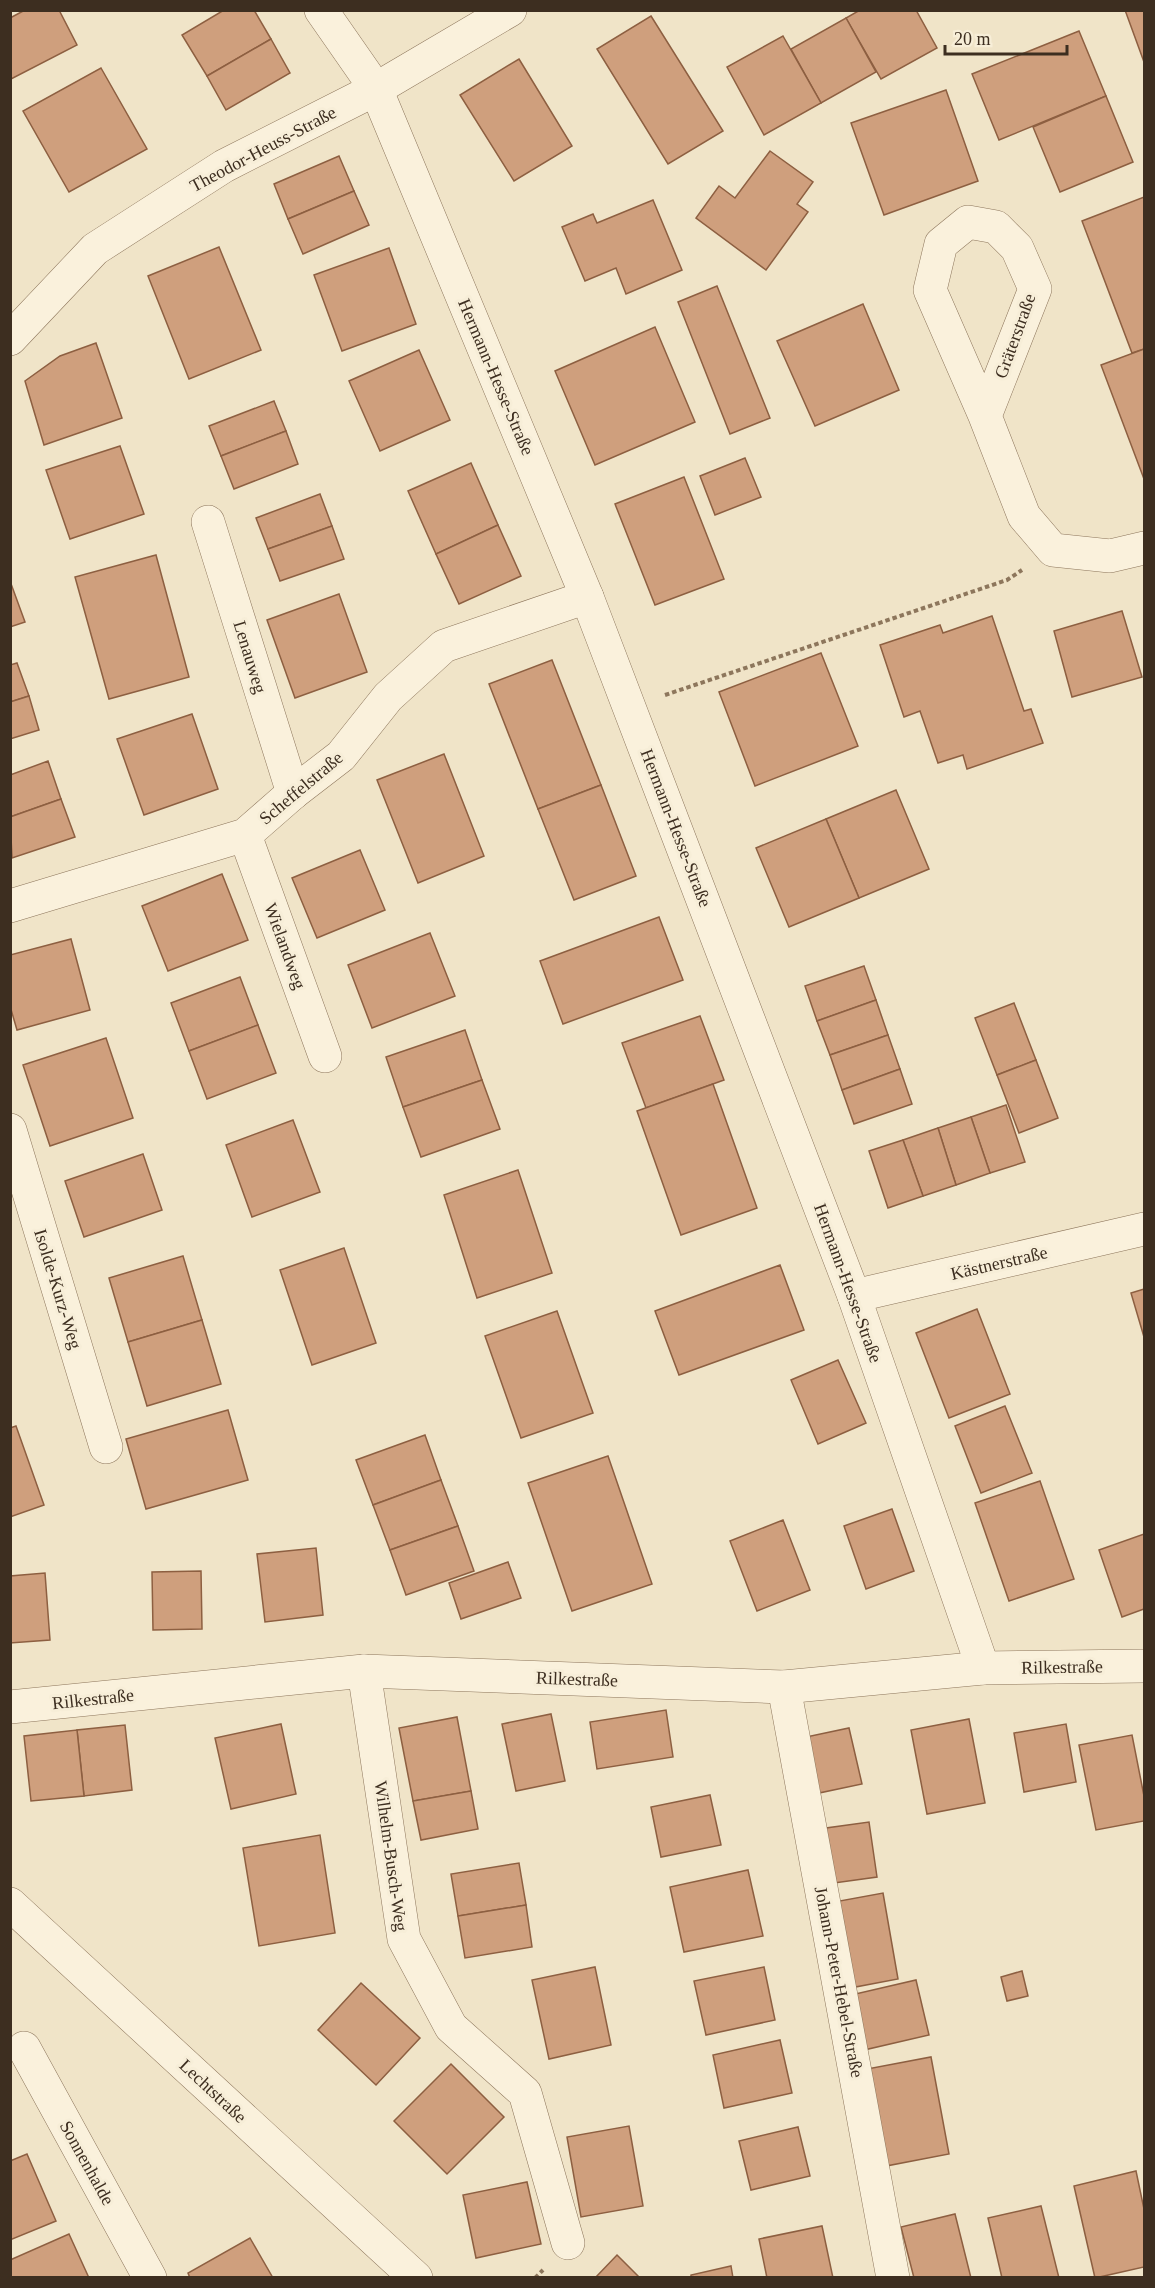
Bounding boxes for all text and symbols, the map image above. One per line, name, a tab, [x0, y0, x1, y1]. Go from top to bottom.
scale bar	[945, 18, 1066, 56]
text: 20 m	[954, 29, 991, 49]
street label: Theodor-Heuss-Straße	[187, 102, 339, 196]
street label: Gräterstraße	[990, 291, 1040, 381]
street label: Hermann-Hesse-Straße	[454, 296, 538, 458]
street label: Lenauweg	[229, 618, 271, 696]
street label: Hermann-Hesse-Straße	[637, 746, 715, 910]
street label: Scheffelstraße	[255, 747, 347, 829]
street label: Wielandweg	[260, 900, 310, 992]
street label: Hermann-Hesse-Straße	[810, 1201, 886, 1365]
street label: Isolde-Kurz-Weg	[30, 1227, 86, 1351]
street label: Kästnerstraße	[949, 1242, 1049, 1284]
street label: Rilkestraße	[1021, 1656, 1103, 1678]
street label: Rilkestraße	[536, 1668, 618, 1690]
street label: Rilkestraße	[51, 1685, 135, 1713]
street label: Wilhelm-Busch-Weg	[371, 1779, 411, 1933]
street label: Johann-Peter-Hebel-Straße	[811, 1885, 867, 2079]
street label: Lechtstraße	[175, 2055, 251, 2127]
street label: Sonnenhalde	[56, 2117, 118, 2209]

